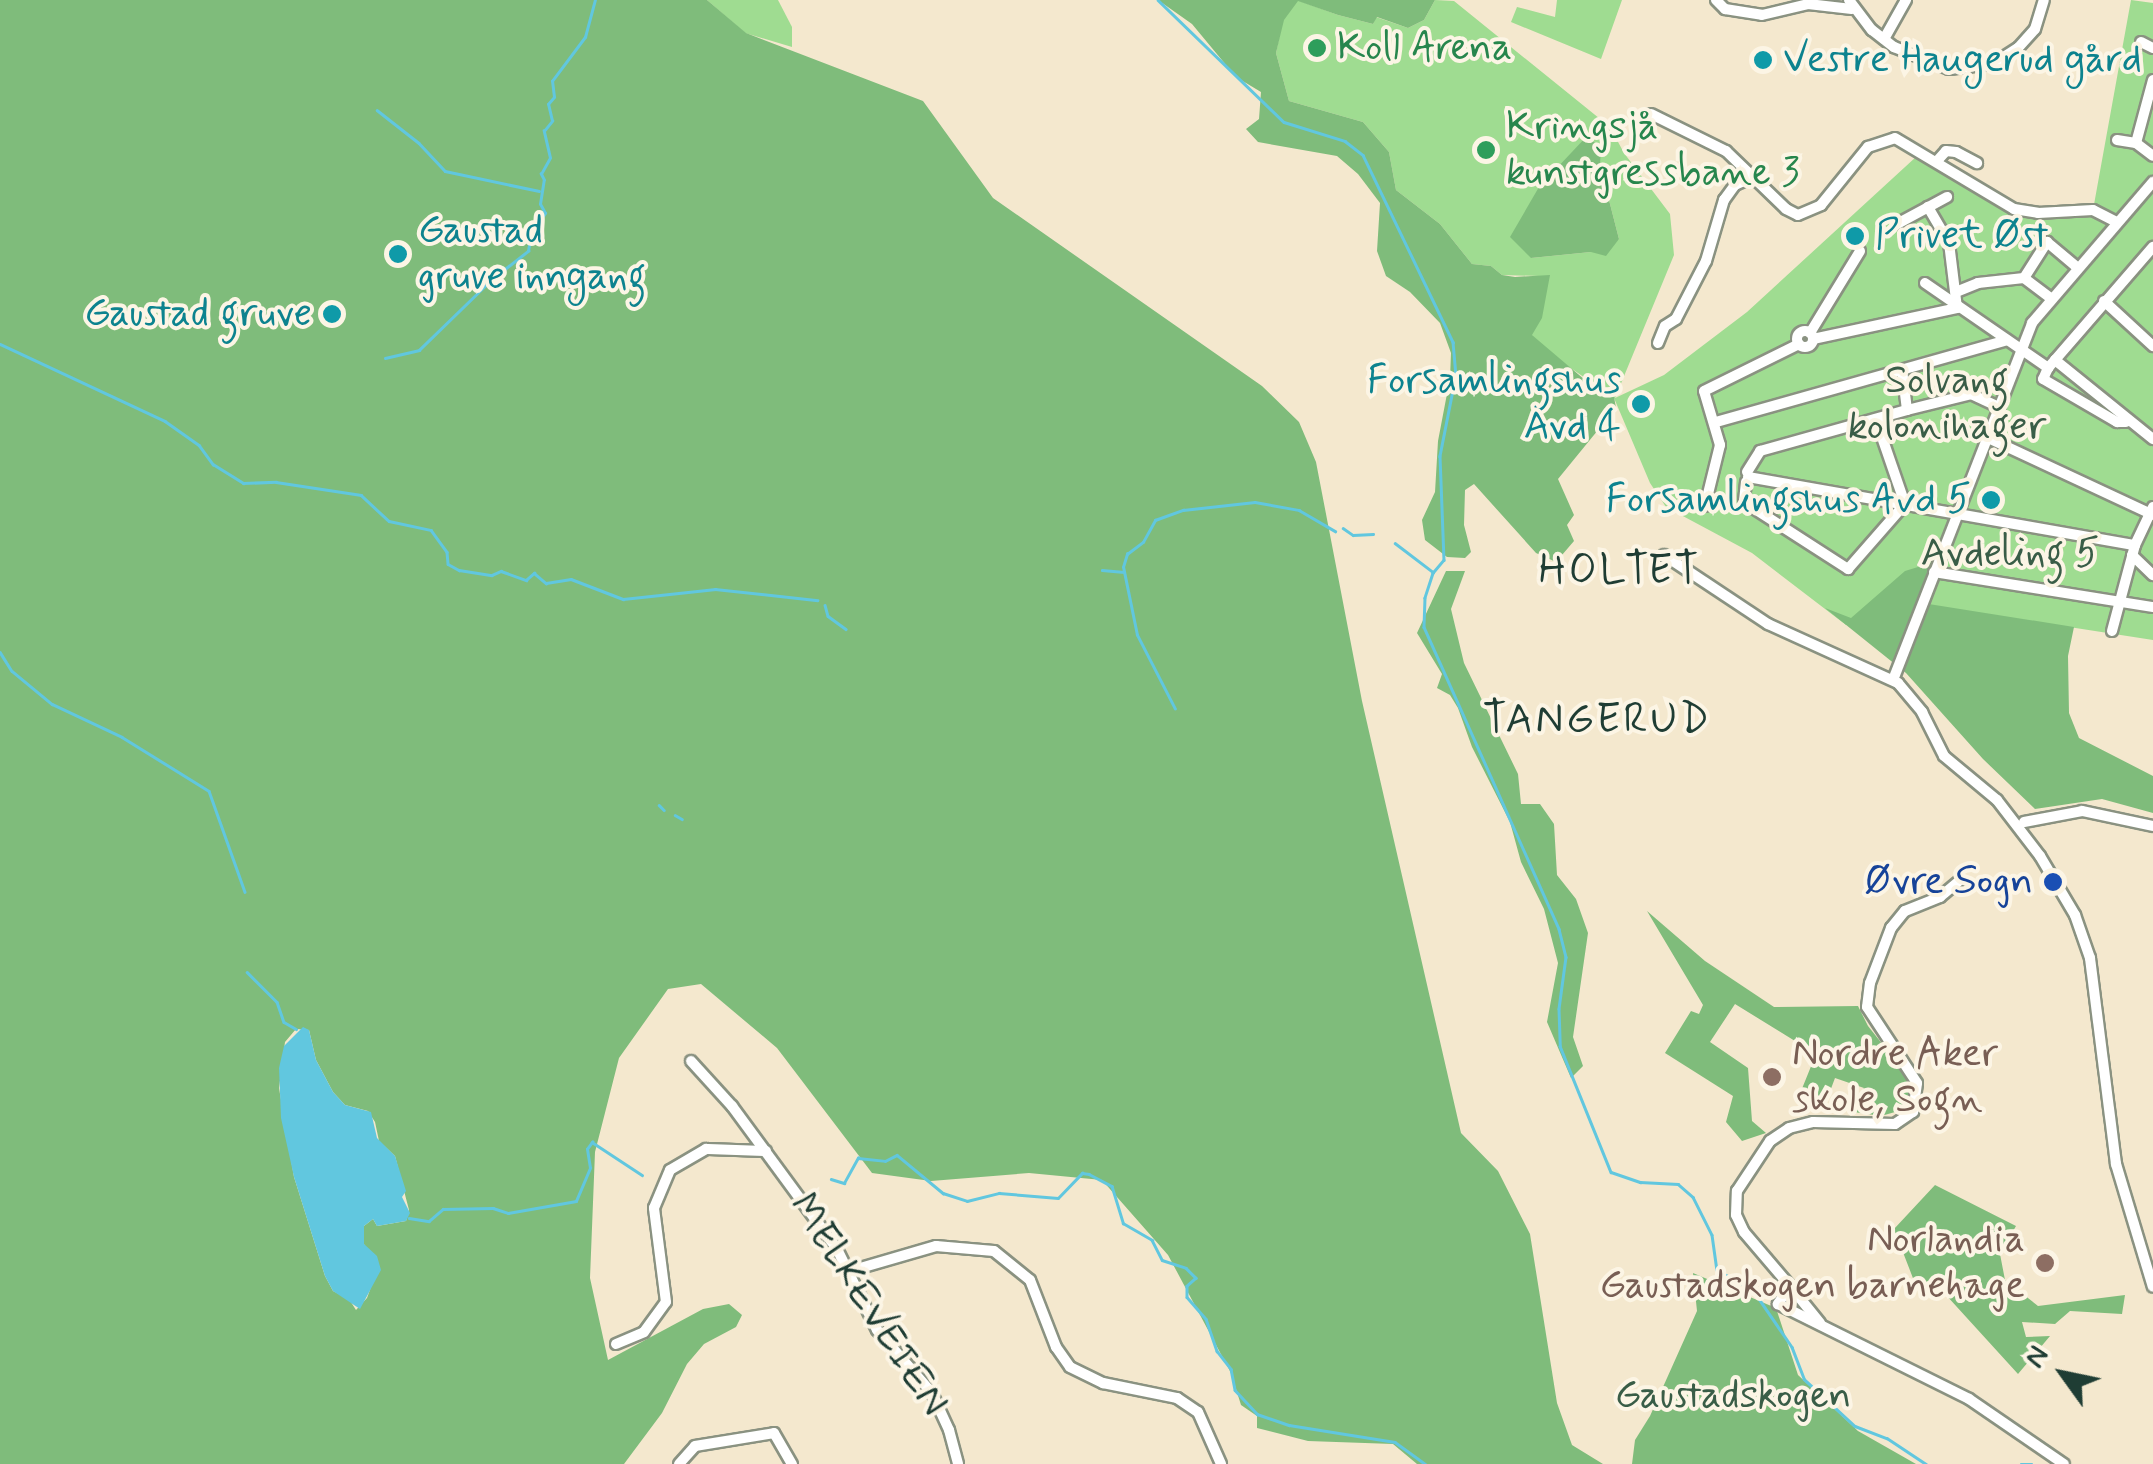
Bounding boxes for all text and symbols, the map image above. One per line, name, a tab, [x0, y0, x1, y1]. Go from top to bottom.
place label: Koll Arena	[1337, 24, 1517, 72]
place label: Vestre Haugerud gård	[1783, 36, 2138, 84]
marker: Koll Arena	[1306, 37, 1328, 59]
marker: Vestre Haugerud gård	[1752, 49, 1774, 71]
place label: Kringsjå kunstgressbane 3	[1506, 103, 1800, 197]
marker: Kringsjå kunstgressbane 3	[1475, 139, 1497, 161]
place label: Gaustad gruve inngang	[418, 207, 645, 301]
place label: Privet Øst	[1875, 212, 2048, 260]
marker: Privet Øst	[1844, 225, 1866, 247]
marker: Gaustad gruve inngang	[387, 243, 409, 265]
place label: Gaustad gruve	[89, 290, 312, 338]
marker: Gaustad gruve	[321, 303, 343, 325]
place label: Forsamlingshus Avd 4	[1367, 357, 1621, 451]
park label: Solvang kolonihager	[1848, 357, 2046, 451]
marker: Forsamlingshus Avd 4	[1630, 393, 1652, 415]
place label: Forsamlingshus Avd 5	[1608, 476, 1971, 524]
marker: Forsamlingshus Avd 5	[1980, 489, 2002, 511]
park label: Avdeling 5	[1921, 530, 2099, 578]
district label: HOLTET	[1534, 547, 1706, 597]
district label: TANGERUD	[1481, 696, 1713, 746]
place label: Øvre Sogn	[1854, 858, 2033, 906]
marker: Øvre Sogn	[2042, 871, 2064, 893]
place label: Nordre Aker skole, Sogn	[1792, 1030, 1998, 1124]
marker: Nordre Aker skole, Sogn	[1761, 1066, 1783, 1088]
street label: MELKEVEIEN	[778, 1185, 958, 1425]
place label: Norlandia Gaustadskogen barnehage	[1590, 1216, 2025, 1310]
marker: Norlandia Gaustadskogen barnehage	[2034, 1252, 2056, 1274]
north arrow	[2013, 1324, 2113, 1424]
text: N	[2017, 1339, 2058, 1375]
park label: Gaustadskogen	[1615, 1372, 1851, 1420]

